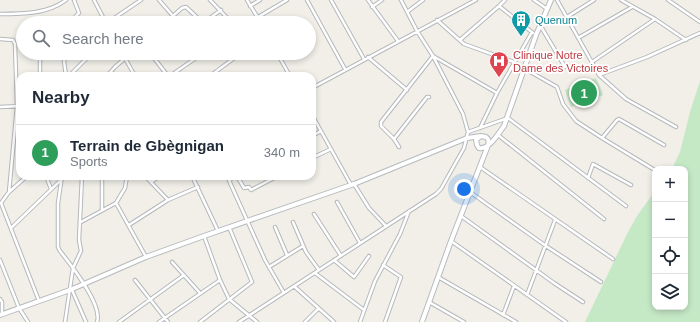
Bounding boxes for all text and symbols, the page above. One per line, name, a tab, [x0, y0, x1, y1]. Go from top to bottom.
building icon: Quenum	[510, 9, 532, 37]
place label: Quenum	[535, 14, 577, 26]
search box	[16, 16, 316, 60]
icon: search	[30, 27, 52, 49]
text: Search here	[62, 30, 144, 47]
place label: Clinique Notre Dame des Victoires	[513, 49, 609, 74]
hospital icon: Clinique Notre Dame des Victoires	[488, 50, 510, 78]
pin: 1	[571, 78, 597, 108]
text: Nearby	[32, 88, 90, 107]
text: Terrain de Gbègnigan	[70, 137, 224, 154]
text: 1	[41, 145, 49, 160]
text: 340 m	[264, 145, 300, 160]
text: Sports	[70, 154, 108, 169]
map controls	[652, 166, 688, 310]
button: +	[652, 166, 688, 202]
your location	[454, 179, 474, 199]
button: −	[652, 202, 688, 238]
button: locate	[652, 238, 688, 274]
button: layers	[652, 274, 688, 310]

